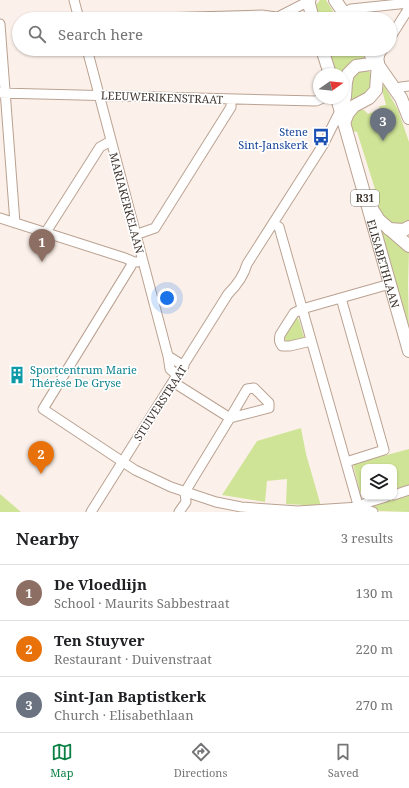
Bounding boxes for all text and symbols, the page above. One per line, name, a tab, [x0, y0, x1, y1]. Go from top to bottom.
search box	[12, 12, 397, 56]
icon: search	[26, 23, 48, 45]
text: Search here	[58, 24, 143, 44]
north arrow	[313, 68, 349, 104]
street label: LEEUWERIKENSTRAAT	[101, 87, 224, 107]
pin: 3	[370, 108, 396, 141]
place label: Stene Sint-Janskerk	[238, 124, 309, 152]
bus stop icon: Stene Sint-Janskerk	[311, 127, 331, 147]
street label: MARIAKERKELAAN	[106, 151, 148, 256]
road number: R31	[351, 190, 379, 206]
street label: ELISABETHLAAN	[364, 217, 404, 310]
pin: 1	[29, 229, 55, 262]
your location	[157, 288, 177, 308]
place label: Sportcentrum Marie Thérèse De Gryse	[30, 362, 137, 390]
street label: STUIVERSTRAAT	[130, 362, 190, 444]
building icon: Sportcentrum Marie Thérèse De Gryse	[7, 365, 27, 385]
pin: 2	[28, 441, 54, 474]
map controls	[361, 464, 397, 500]
button: layers	[361, 464, 397, 500]
text: Nearby	[16, 527, 79, 550]
text: 3 results	[341, 529, 393, 547]
text: De Vloedlijn	[54, 574, 147, 594]
text: 1	[25, 584, 33, 602]
text: 130 m	[356, 584, 393, 602]
text: School · Maurits Sabbestraat	[54, 594, 229, 612]
text: Ten Stuyver	[54, 630, 145, 650]
text: 2	[25, 640, 33, 658]
text: 220 m	[356, 640, 393, 658]
text: Restaurant · Duivenstraat	[54, 650, 212, 668]
text: Sint-Jan Baptistkerk	[54, 686, 206, 706]
text: 3	[25, 696, 33, 714]
text: 270 m	[356, 696, 393, 714]
text: Church · Elisabethlaan	[54, 706, 194, 724]
tab: Map	[50, 741, 73, 780]
tab: Directions	[174, 741, 227, 780]
tab: Saved	[328, 741, 359, 780]

